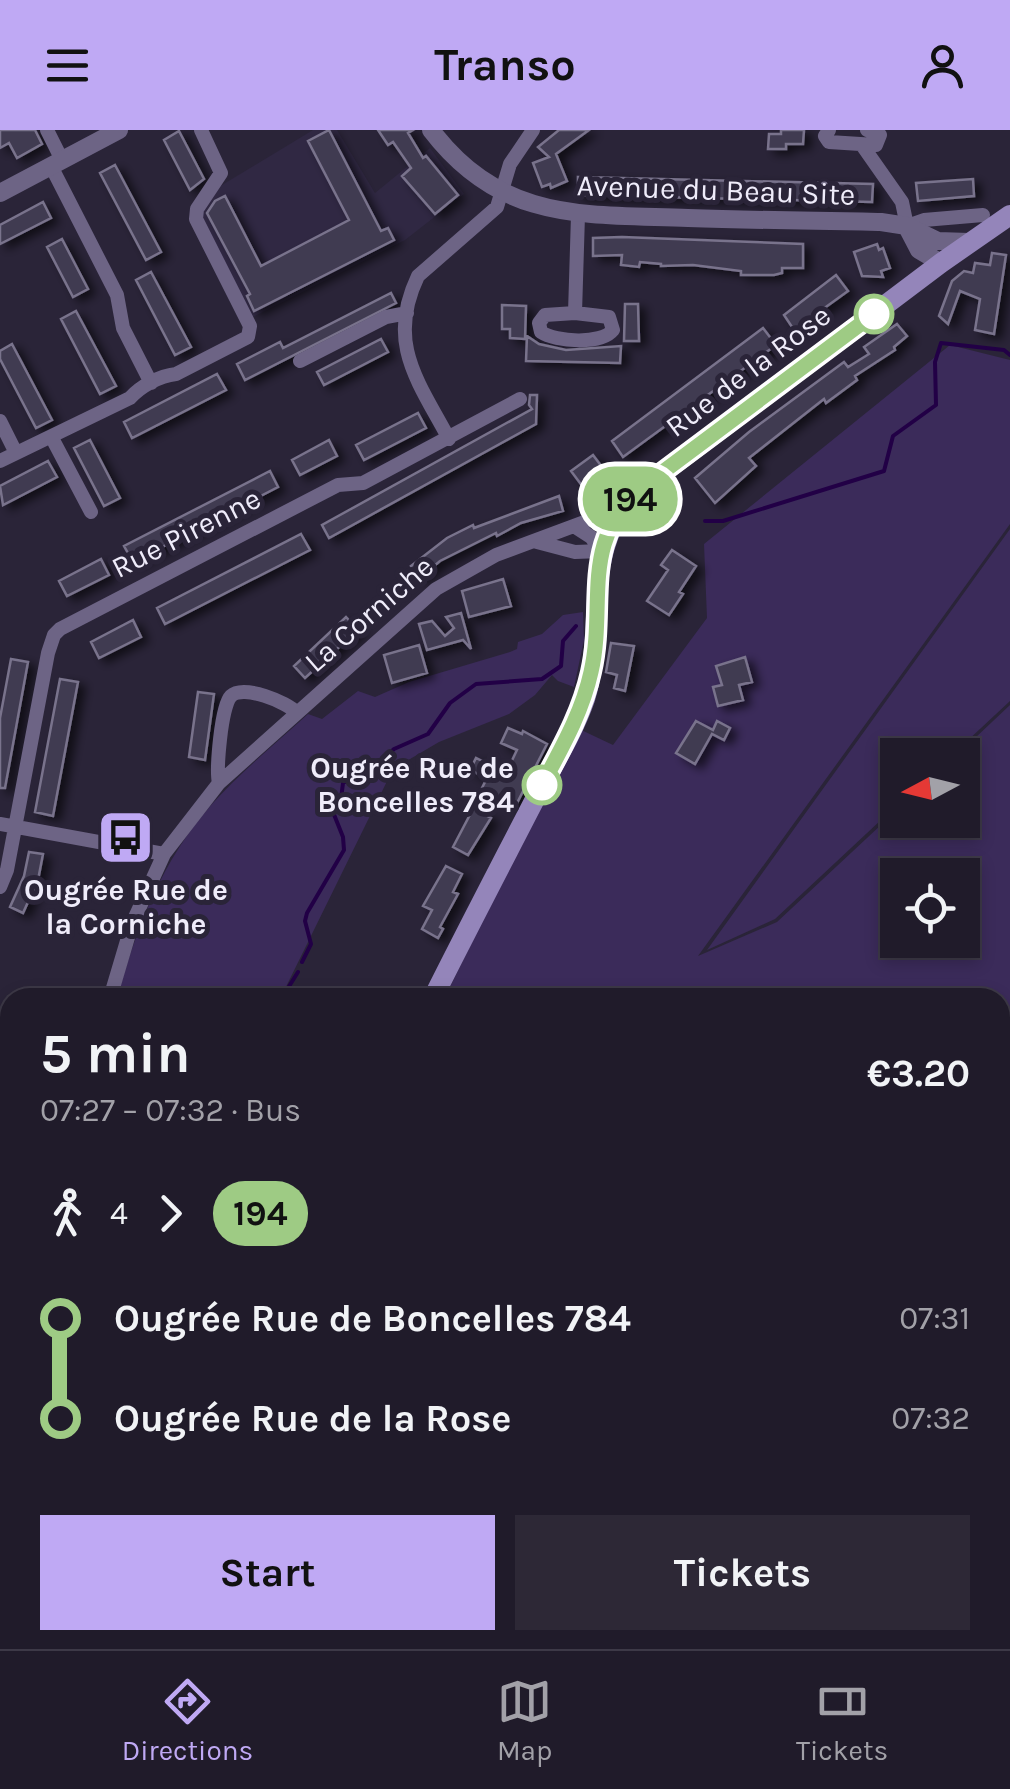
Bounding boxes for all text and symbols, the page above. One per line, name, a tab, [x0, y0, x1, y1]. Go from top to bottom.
icon: menu	[40, 38, 95, 93]
icon: person	[915, 38, 970, 93]
text: Transo	[434, 39, 576, 91]
street label: Avenue du Beau Site	[576, 167, 856, 213]
unlabelled marker	[855, 295, 893, 333]
street label: Rue de la Rose	[658, 297, 838, 445]
line badge: 194	[572, 466, 688, 532]
text: 194	[603, 479, 657, 520]
street label: Rue Pirenne	[105, 480, 267, 586]
street label: La Corniche	[297, 548, 441, 680]
north arrow	[880, 738, 980, 838]
map controls	[880, 738, 980, 958]
place label: Ougrée Rue de Boncelles 784	[310, 750, 514, 820]
marker: Ougrée Rue de Boncelles 784	[523, 766, 561, 804]
bus stop icon: Ougrée Rue de la Corniche	[96, 808, 156, 868]
button: locate	[880, 858, 980, 958]
place label: Ougrée Rue de la Corniche	[24, 872, 228, 942]
text: 5 min	[40, 1022, 190, 1086]
text: €3.20	[867, 1051, 970, 1096]
text: 07:27 – 07:32 · Bus	[40, 1092, 301, 1129]
icon: walk	[40, 1186, 95, 1241]
icon: forward	[143, 1186, 198, 1241]
text: 194	[233, 1193, 288, 1234]
text: 4	[110, 1195, 128, 1232]
text: Ougrée Rue de Boncelles 784	[114, 1296, 631, 1341]
text: 07:31	[899, 1300, 970, 1337]
text: Ougrée Rue de la Rose	[114, 1396, 511, 1441]
text: 07:32	[891, 1400, 970, 1437]
button: Start	[40, 1515, 495, 1630]
button: Tickets	[515, 1515, 970, 1630]
tab: Directions	[122, 1674, 253, 1767]
tab: Map	[497, 1674, 552, 1767]
tab: Tickets	[796, 1674, 888, 1767]

